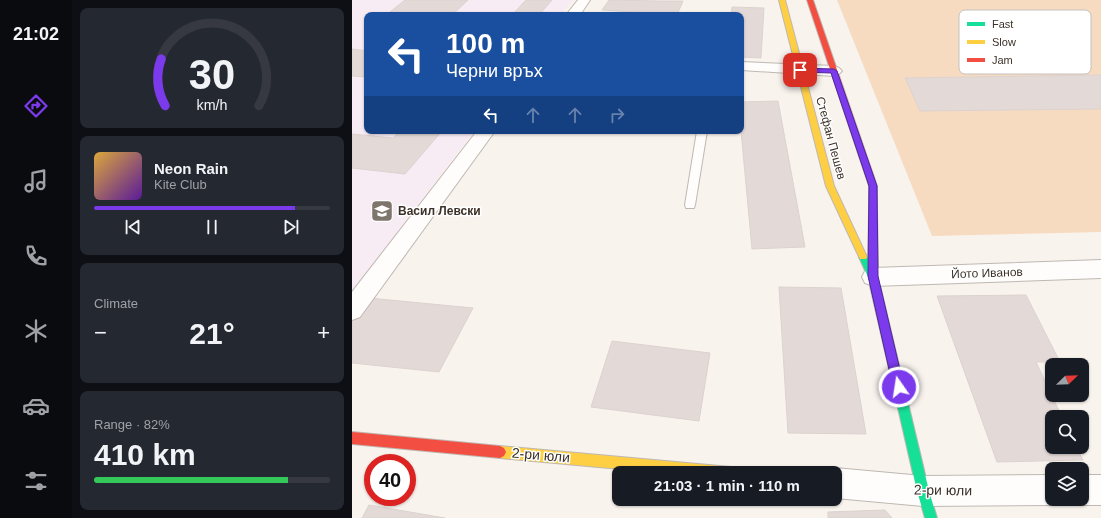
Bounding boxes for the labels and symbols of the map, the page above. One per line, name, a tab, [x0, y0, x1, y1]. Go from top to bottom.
legend	[959, 10, 1091, 74]
text: Fast	[992, 18, 1013, 30]
text: Slow	[992, 36, 1016, 48]
pin	[783, 53, 817, 87]
text: Jam	[992, 54, 1013, 66]
street label: Стефан Пешев	[813, 95, 849, 181]
school or university icon: Васил Левски	[369, 198, 395, 224]
place label: Васил Левски	[398, 204, 481, 218]
street label: Йото Иванов	[951, 264, 1023, 281]
north arrow	[1045, 358, 1089, 402]
position arrow	[878, 366, 920, 408]
street label: 2-ри юли	[511, 444, 571, 466]
speed limit sign: 40	[364, 454, 416, 506]
street label: 2-ри юли	[914, 481, 972, 499]

